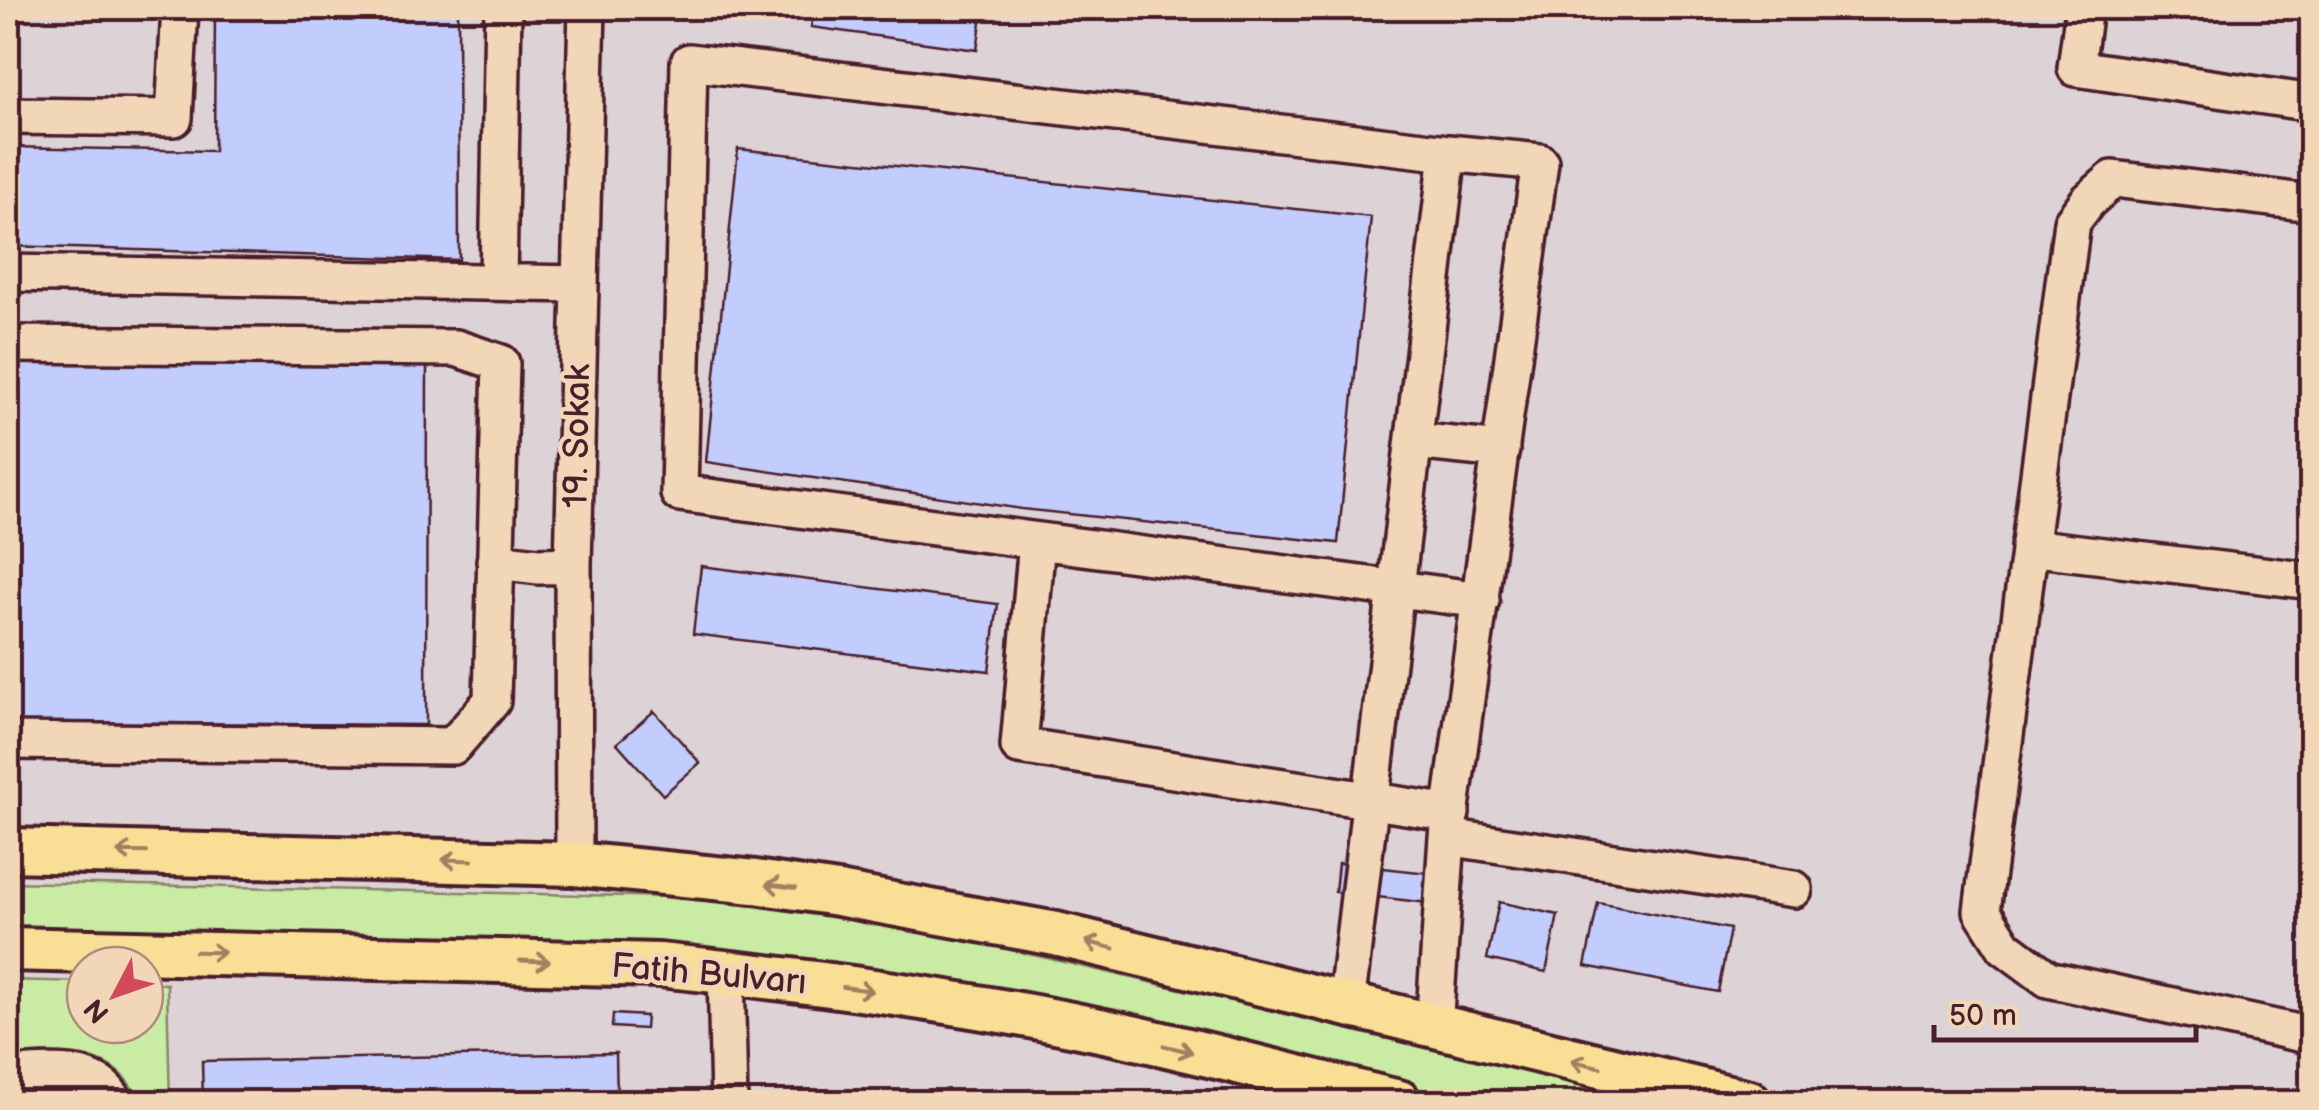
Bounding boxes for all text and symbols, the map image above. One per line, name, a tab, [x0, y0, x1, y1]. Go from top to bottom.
street label: 19. Sokak	[555, 363, 600, 508]
one-way arrow	[117, 843, 149, 862]
one-way arrow	[441, 851, 474, 870]
one-way arrow	[765, 876, 797, 894]
one-way arrow	[1085, 935, 1117, 953]
one-way arrow	[193, 943, 225, 962]
north arrow	[65, 945, 165, 1045]
street label: Fatih Bulvarı	[609, 945, 808, 1004]
one-way arrow	[518, 952, 550, 971]
one-way arrow	[842, 980, 874, 998]
scale bar	[1934, 980, 2196, 1042]
text: N	[78, 992, 117, 1029]
text: 50 m	[1949, 998, 2017, 1034]
one-way arrow	[1161, 1041, 1193, 1059]
one-way arrow	[1571, 1053, 1602, 1072]

